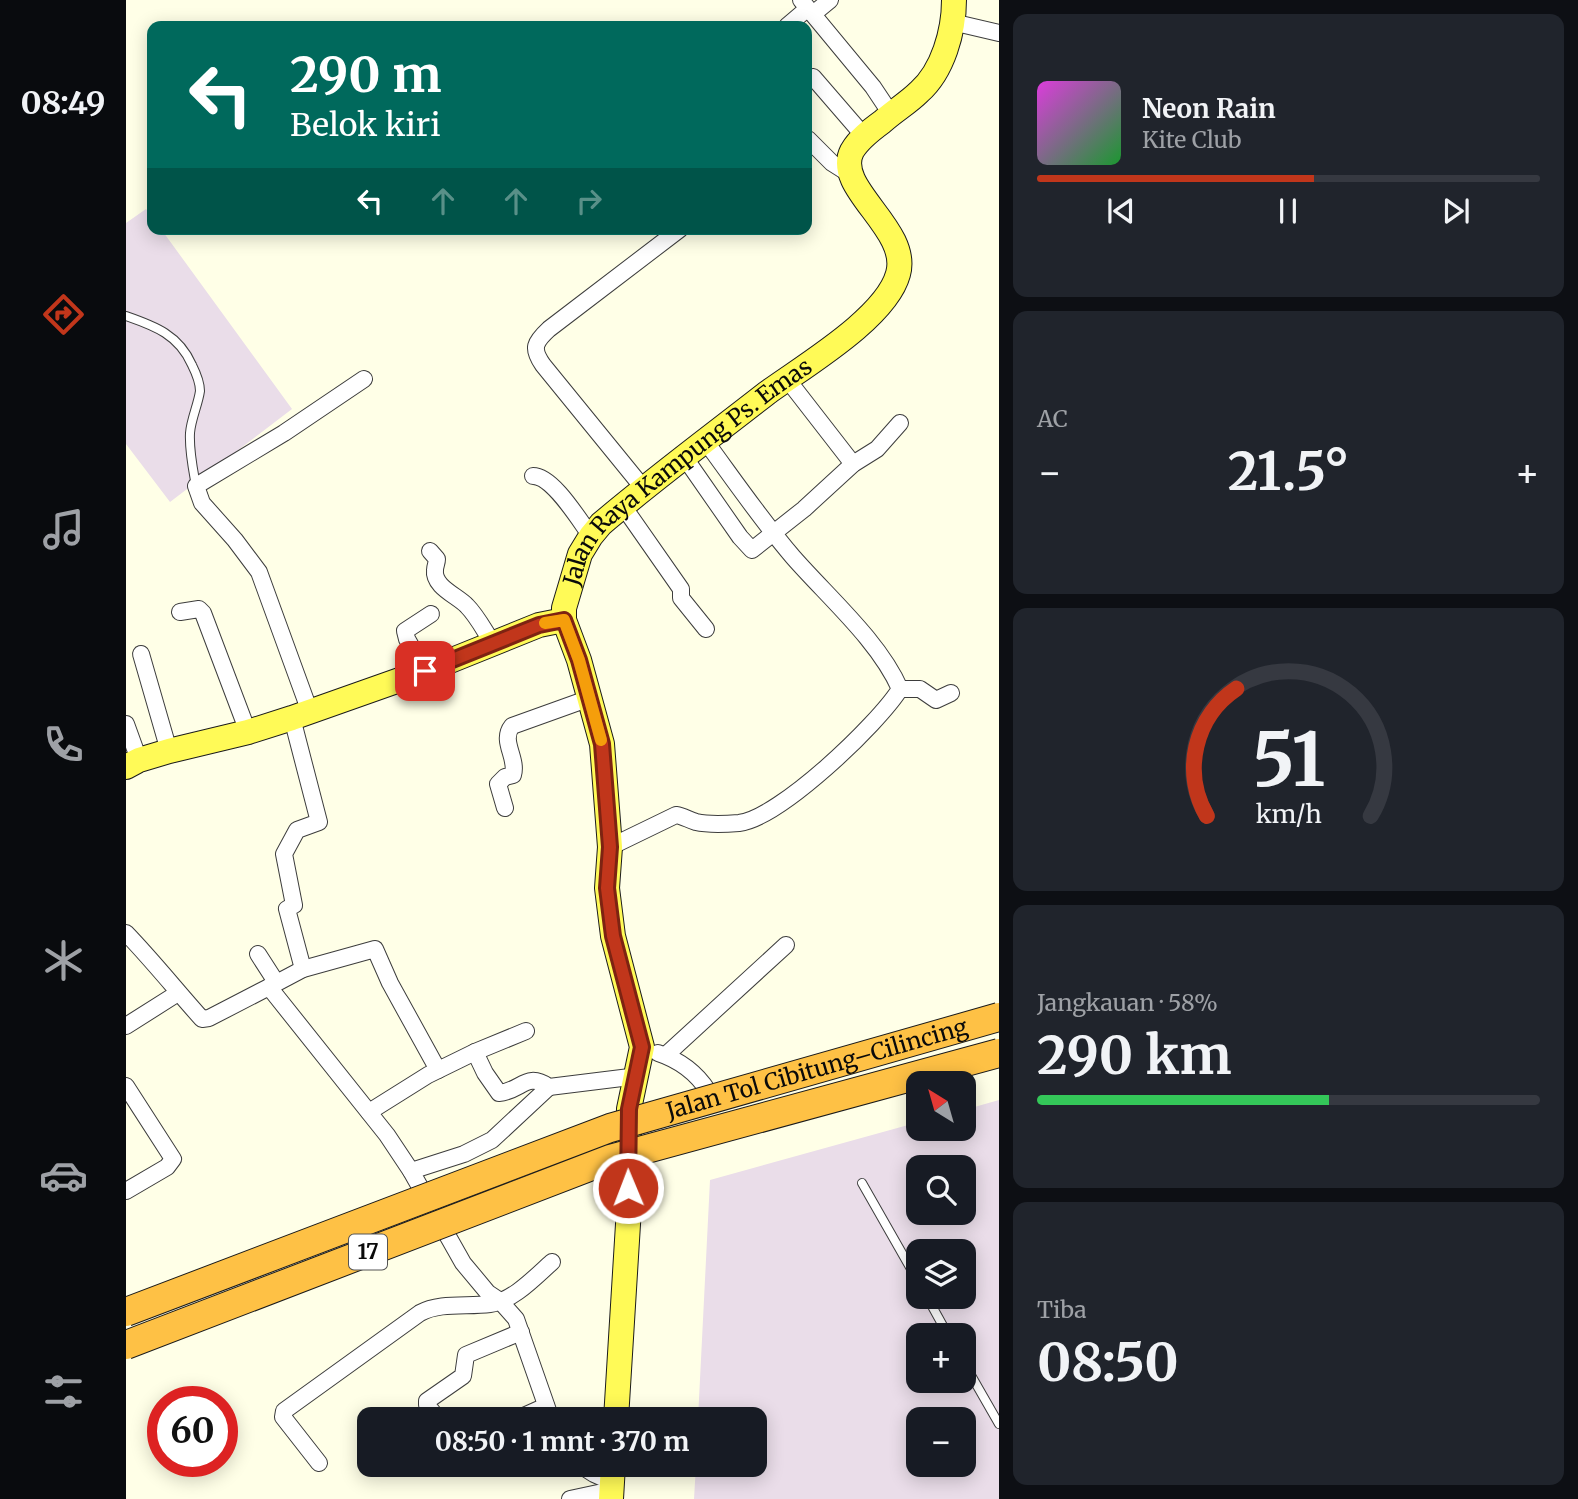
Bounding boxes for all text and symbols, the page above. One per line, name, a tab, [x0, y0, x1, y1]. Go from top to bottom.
text: 290 m	[290, 44, 442, 105]
icon: left	[175, 49, 266, 140]
text: 08:49	[20, 83, 106, 123]
text: Neon Rain	[1142, 92, 1276, 125]
text: Belok kiri	[290, 105, 441, 145]
text: Kite Club	[1142, 125, 1241, 154]
icon: left	[351, 182, 389, 220]
icon: ahead	[424, 182, 462, 220]
icon: ahead	[497, 182, 535, 220]
icon: right	[570, 182, 608, 220]
icon: previous	[1102, 192, 1140, 230]
icon: pause	[1269, 192, 1307, 230]
icon: next	[1437, 192, 1475, 230]
icon: directions	[39, 290, 88, 339]
street label: Jalan Raya Kampung Ps. Emas	[556, 351, 817, 590]
text: AC	[1037, 404, 1068, 433]
text: 21.5°	[1228, 439, 1349, 504]
text: −	[1037, 449, 1062, 496]
text: +	[1515, 449, 1540, 496]
icon: music	[39, 505, 88, 554]
pin	[395, 641, 455, 701]
icon: arrive	[406, 652, 444, 690]
text: 51	[1252, 714, 1325, 806]
icon: phone	[39, 720, 88, 769]
text: km/h	[1255, 797, 1322, 829]
icon: climate	[39, 936, 88, 985]
text: Jangkauan · 58%	[1037, 988, 1218, 1017]
street label: Jalan Tol Cibitung–Cilincing	[662, 1012, 971, 1126]
text: 290 km	[1037, 1023, 1232, 1088]
north arrow	[906, 1071, 976, 1141]
map controls	[906, 1071, 976, 1477]
icon: car	[39, 1151, 88, 1200]
position arrow	[591, 1151, 665, 1225]
button: search	[906, 1155, 976, 1225]
road number: 17	[349, 1234, 387, 1270]
button: layers	[906, 1239, 976, 1309]
text: Tiba	[1037, 1295, 1087, 1324]
button: +	[906, 1323, 976, 1393]
text: 08:50	[1037, 1330, 1179, 1395]
icon: filters	[39, 1367, 88, 1416]
speed limit sign: 60	[147, 1386, 238, 1477]
button: −	[906, 1407, 976, 1477]
text: 08:50 · 1 mnt · 370 m	[435, 1425, 689, 1458]

